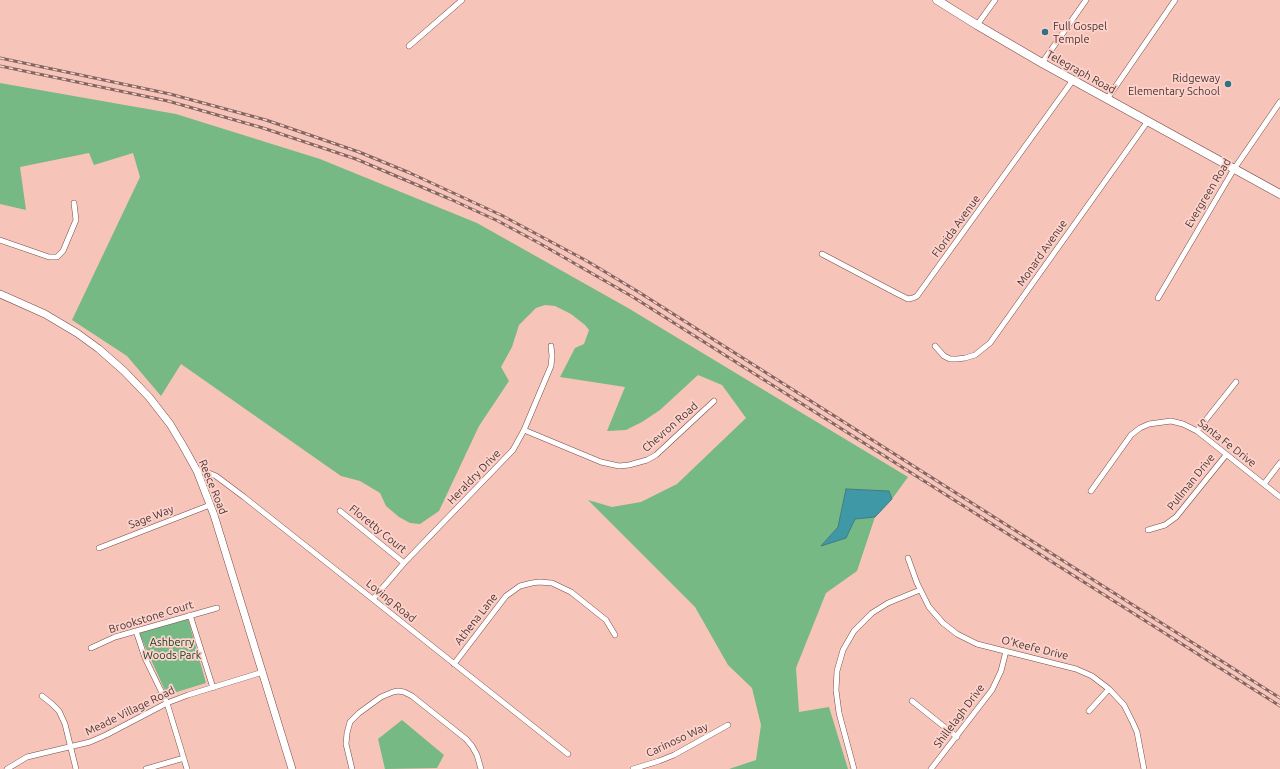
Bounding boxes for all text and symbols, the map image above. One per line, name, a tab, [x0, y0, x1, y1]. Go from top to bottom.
place label: Full Gospel Temple	[1053, 19, 1107, 45]
marker: Full Gospel Temple	[1040, 27, 1050, 37]
street label: Telegraph Road	[1044, 47, 1118, 97]
place label: Ridgeway Elementary School	[1128, 71, 1220, 97]
marker: Ridgeway Elementary School	[1223, 79, 1233, 89]
street label: Evergreen Road	[1182, 156, 1234, 230]
street label: Florida Avenue	[929, 192, 983, 260]
street label: Monard Avenue	[1014, 217, 1070, 289]
street label: Chevron Road	[640, 399, 700, 455]
street label: Santa Fe Drive	[1195, 416, 1259, 470]
street label: Heraldry Drive	[445, 447, 503, 507]
street label: Pullman Drive	[1164, 451, 1218, 513]
street label: Reece Road	[196, 458, 230, 516]
street label: Sage Way	[127, 502, 175, 532]
street label: Floretty Court	[347, 502, 409, 556]
street label: Loving Road	[363, 577, 419, 625]
street label: Athena Lane	[452, 591, 500, 647]
street label: Brookstone Court	[107, 598, 195, 636]
street label: O'Keefe Drive	[1000, 633, 1070, 663]
park label: Ashberry Woods Park	[143, 635, 201, 661]
street label: Shillelagh Drive	[931, 682, 987, 750]
street label: Meade Village Road	[83, 684, 177, 738]
street label: Carinoso Way	[644, 720, 710, 760]

